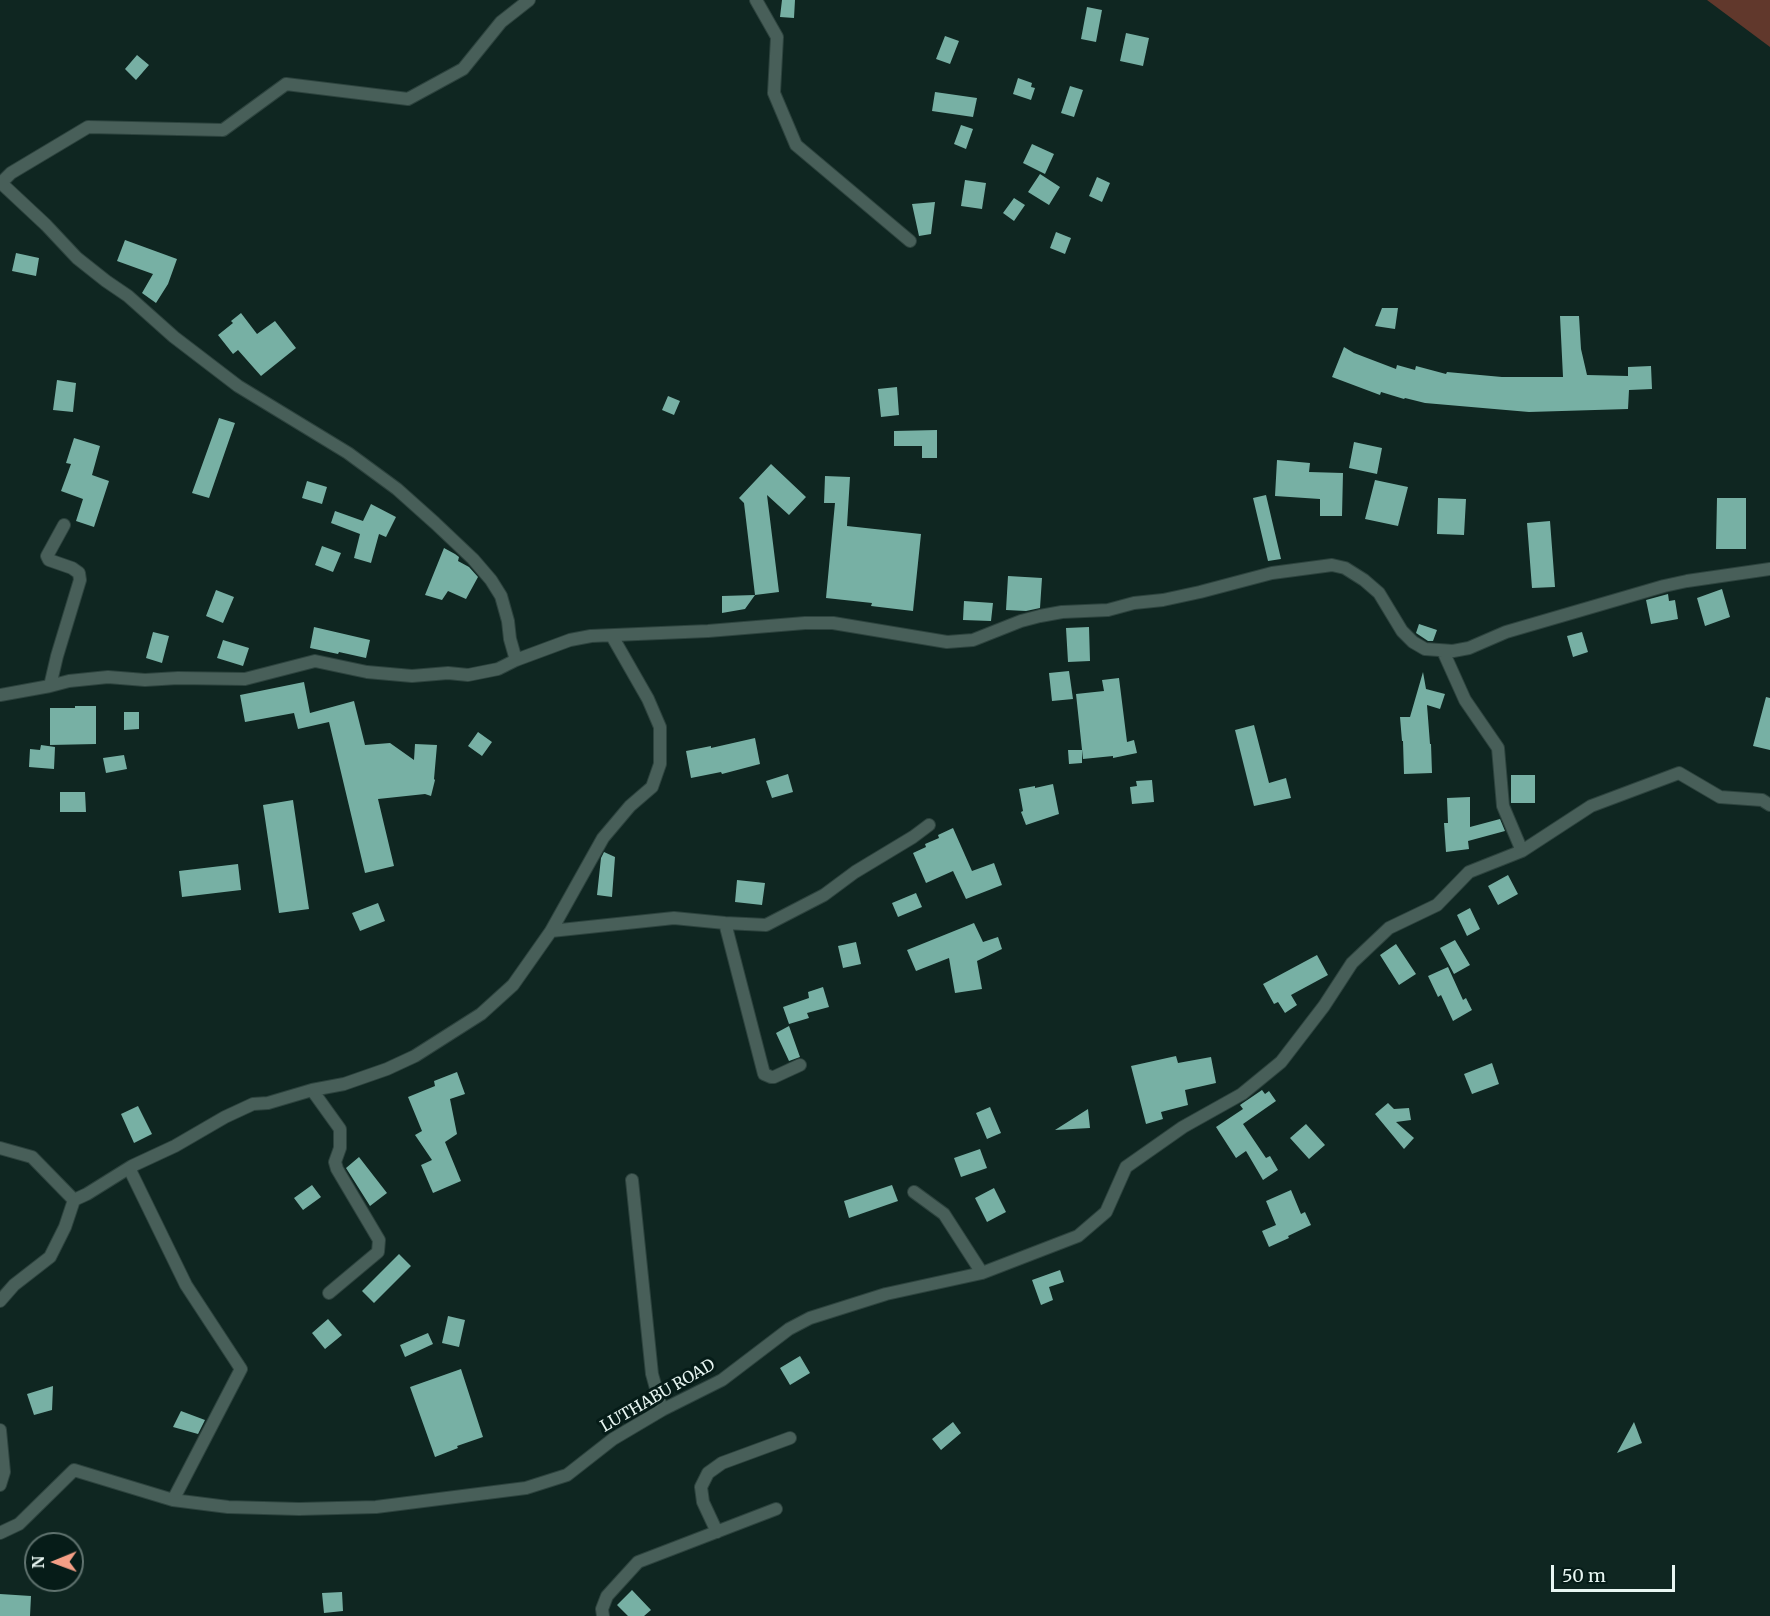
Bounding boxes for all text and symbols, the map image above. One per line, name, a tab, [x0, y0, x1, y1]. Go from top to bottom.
street label: LUTHABU ROAD	[597, 1355, 719, 1437]
north arrow	[24, 1532, 84, 1592]
scale bar	[1554, 1553, 1678, 1591]
text: N	[28, 1556, 48, 1569]
text: 50 m	[1562, 1564, 1606, 1587]

